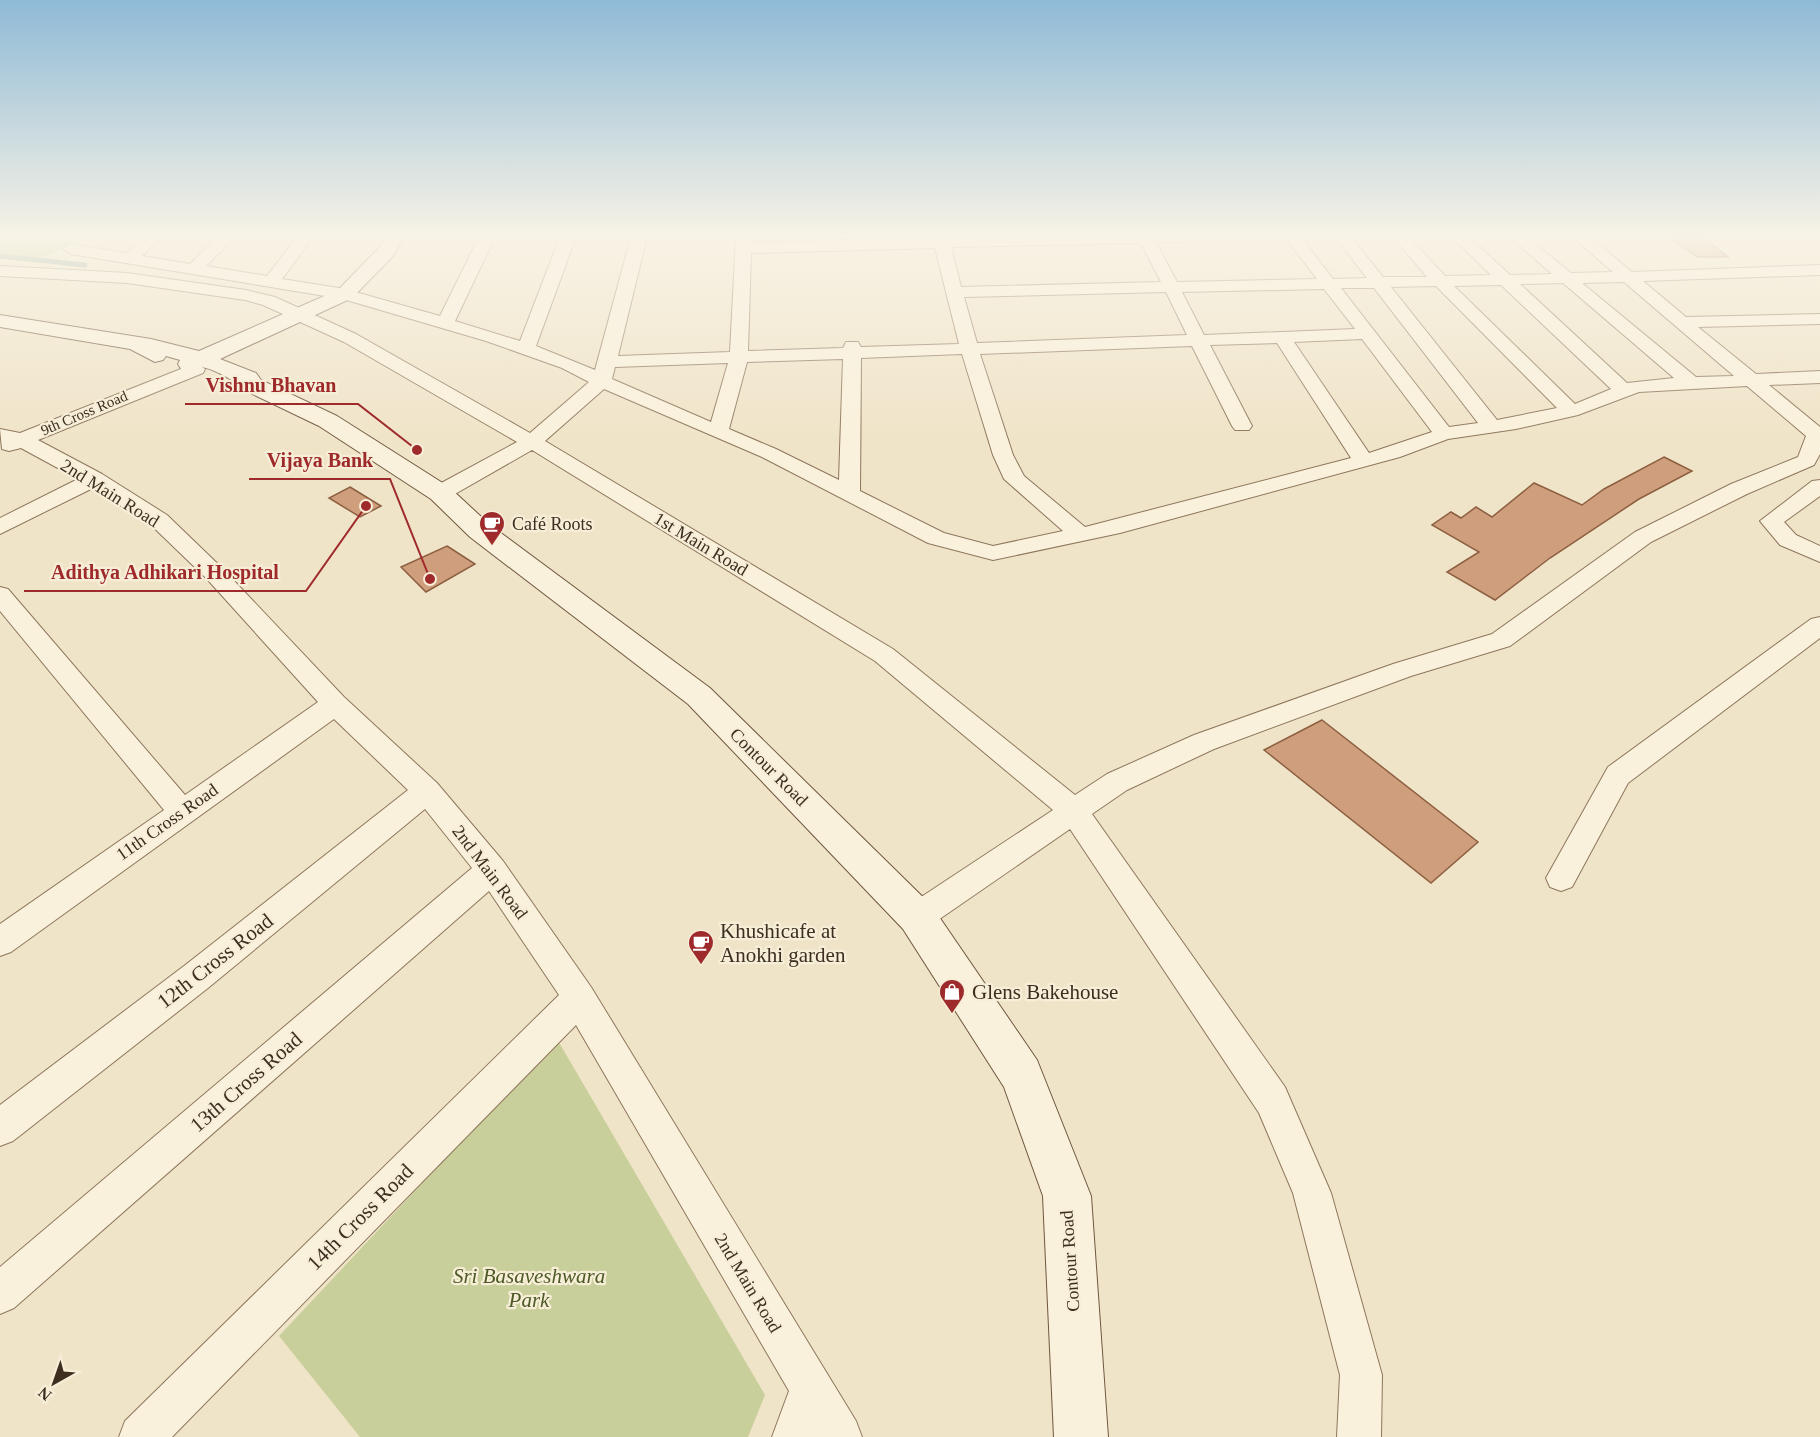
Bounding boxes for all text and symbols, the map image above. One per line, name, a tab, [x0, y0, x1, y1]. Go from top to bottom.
callout: Vishnu Bhavan	[185, 366, 358, 404]
text: Vishnu Bhavan	[206, 374, 337, 396]
street label: 9th Cross Road	[38, 387, 130, 438]
callout: Vijaya Bank	[249, 441, 390, 479]
text: Vijaya Bank	[267, 449, 374, 472]
street label: 2nd Main Road	[57, 455, 163, 531]
street label: 1st Main Road	[650, 508, 752, 580]
cafe icon: Café Roots	[477, 509, 507, 547]
place label: Café Roots	[512, 514, 593, 534]
callout: Adithya Adhikari Hospital	[24, 553, 306, 591]
text: Adithya Adhikari Hospital	[51, 561, 279, 584]
street label: Contour Road	[726, 724, 812, 810]
street label: 11th Cross Road	[112, 780, 222, 864]
street label: 2nd Main Road	[448, 821, 532, 923]
street label: 12th Cross Road	[152, 908, 278, 1014]
place label: Khushicafe at Anokhi garden	[720, 919, 846, 967]
cafe icon: Khushicafe at Anokhi garden	[686, 928, 716, 966]
shop icon: Glens Bakehouse	[937, 977, 967, 1015]
place label: Glens Bakehouse	[972, 980, 1118, 1004]
street label: 13th Cross Road	[185, 1027, 307, 1137]
street label: 14th Cross Road	[302, 1159, 418, 1275]
street label: Contour Road	[1056, 1210, 1084, 1312]
street label: 2nd Main Road	[711, 1230, 785, 1336]
park label: Sri Basaveshwara Park	[453, 1264, 605, 1312]
north arrow	[24, 1353, 84, 1413]
text: N	[34, 1384, 55, 1404]

